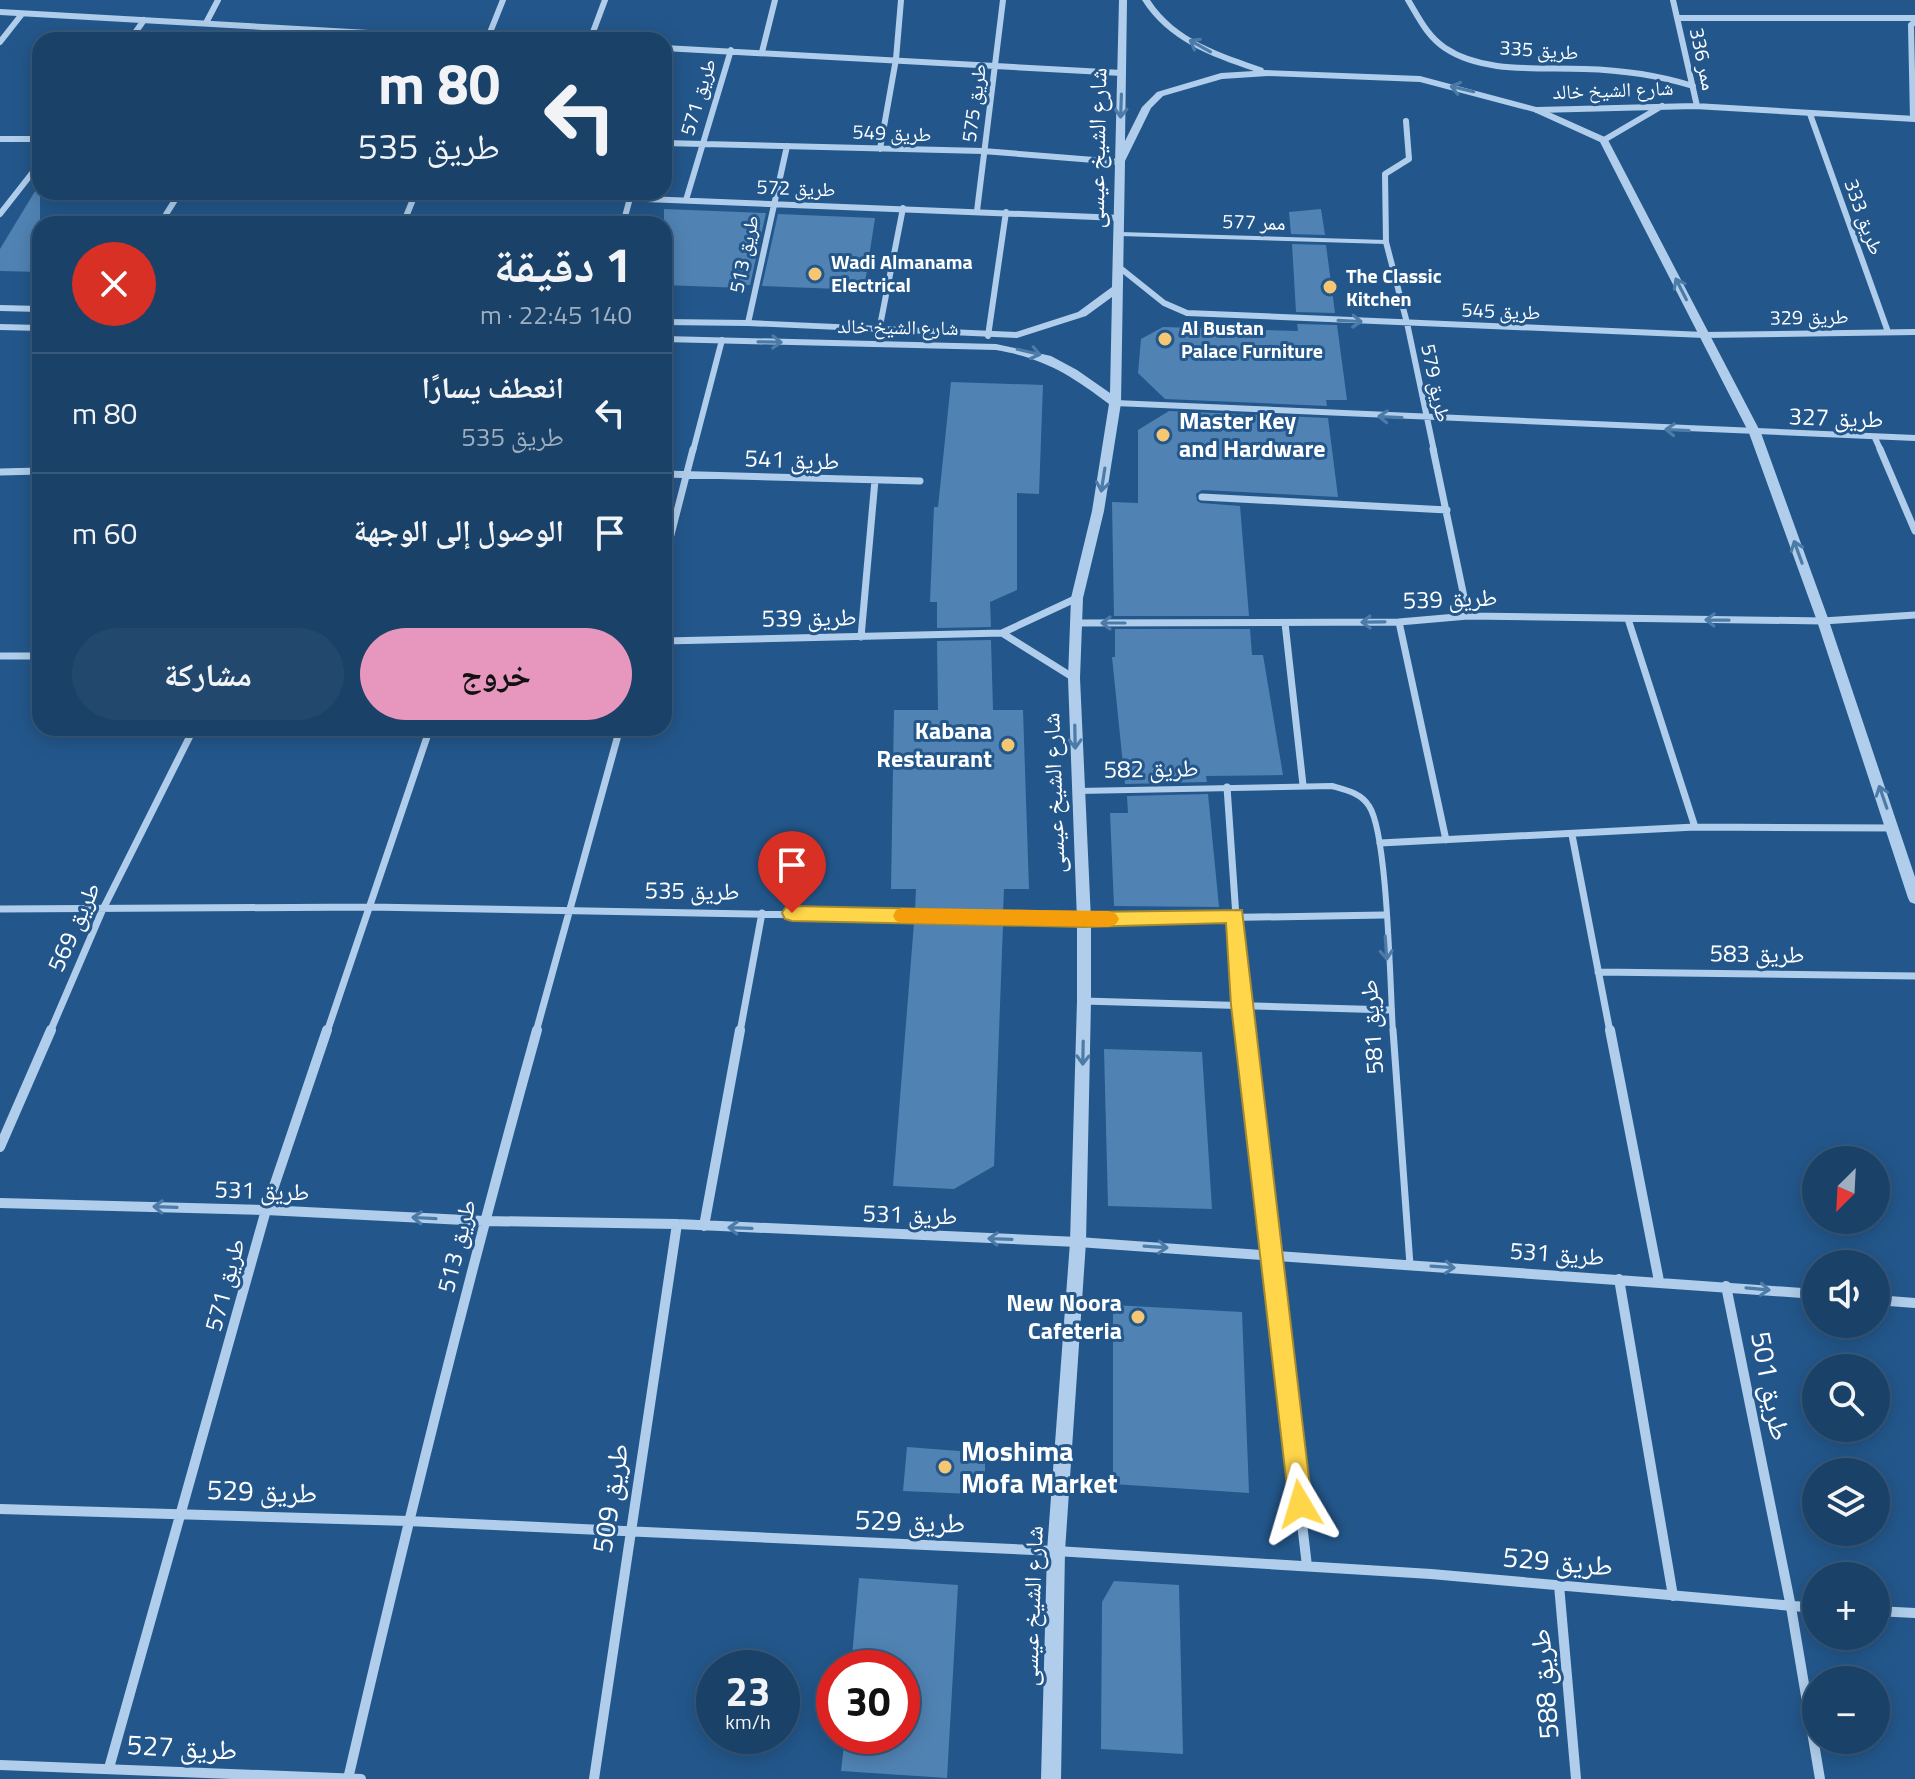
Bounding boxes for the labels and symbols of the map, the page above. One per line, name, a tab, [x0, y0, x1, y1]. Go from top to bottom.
street label: ممر 336	[1682, 25, 1725, 93]
street label: طريق 335	[1499, 31, 1580, 68]
one-way arrow	[1189, 38, 1213, 53]
street label: طريق 571	[671, 55, 724, 139]
street label: طريق 575	[953, 62, 994, 144]
street label: شارع الشيخ عيسى	[1077, 67, 1115, 229]
street label: شارع الشيخ خالد	[1552, 72, 1674, 107]
one-way arrow	[1449, 81, 1475, 96]
one-way arrow	[1113, 92, 1128, 119]
street label: طريق 549	[852, 116, 932, 149]
street label: طريق 572	[756, 171, 836, 204]
street label: طريق 333	[1836, 174, 1893, 259]
street label: ممر 577	[1222, 205, 1286, 238]
street label: طريق 513	[720, 212, 767, 296]
place label: Wadi Almanama Electrical	[831, 246, 973, 300]
place label: The Classic Kitchen	[1346, 260, 1442, 314]
marker: Wadi Almanama Electrical	[806, 265, 824, 283]
marker: The Classic Kitchen	[1321, 278, 1339, 296]
one-way arrow	[1672, 278, 1688, 302]
street label: طريق 545	[1461, 294, 1541, 327]
street label: طريق 329	[1769, 300, 1849, 333]
street label: شارع الشيخ خالد	[837, 310, 959, 343]
place label: Al Bustan Palace Furniture	[1181, 312, 1323, 366]
one-way arrow	[1336, 313, 1363, 328]
marker: Al Bustan Palace Furniture	[1156, 330, 1174, 348]
one-way arrow	[756, 334, 783, 349]
street label: طريق 579	[1413, 341, 1460, 425]
one-way arrow	[1016, 345, 1042, 360]
street label: طريق 327	[1788, 397, 1884, 437]
place label: Master Key and Hardware	[1179, 402, 1326, 466]
one-way arrow	[1377, 409, 1404, 424]
one-way arrow	[1664, 422, 1691, 437]
marker: Master Key and Hardware	[1154, 426, 1172, 444]
street label: طريق 541	[744, 439, 840, 479]
one-way arrow	[1095, 467, 1110, 492]
one-way arrow	[1790, 540, 1804, 565]
street label: طريق 539	[1402, 578, 1498, 618]
street label: طريق 539	[761, 598, 857, 636]
one-way arrow	[1704, 612, 1731, 628]
one-way arrow	[1360, 614, 1387, 630]
one-way arrow	[1100, 615, 1127, 631]
place label: Kabana Restaurant	[876, 712, 992, 776]
street label: شارع الشيخ عيسى	[1032, 712, 1074, 874]
one-way arrow	[1068, 723, 1083, 750]
marker: Kabana Restaurant	[999, 736, 1017, 754]
street label: طريق 582	[1103, 749, 1199, 787]
one-way arrow	[1875, 785, 1890, 810]
pin	[758, 831, 826, 913]
street label: طريق 535	[644, 871, 740, 909]
street label: طريق 569	[37, 876, 109, 977]
one-way arrow	[1379, 934, 1394, 961]
street label: طريق 583	[1709, 934, 1805, 972]
street label: طريق 581	[1350, 979, 1392, 1076]
one-way arrow	[1075, 1039, 1090, 1066]
north arrow	[1802, 1146, 1890, 1234]
street label: طريق 531	[214, 1170, 310, 1210]
street label: طريق 531	[862, 1194, 958, 1234]
street label: طريق 513	[427, 1195, 485, 1296]
one-way arrow	[152, 1200, 179, 1215]
one-way arrow	[411, 1211, 438, 1226]
one-way arrow	[727, 1220, 754, 1235]
one-way arrow	[987, 1231, 1014, 1246]
street label: طريق 531	[1509, 1232, 1606, 1274]
street label: طريق 571	[194, 1234, 254, 1335]
one-way arrow	[1142, 1240, 1169, 1255]
one-way arrow	[1429, 1260, 1456, 1275]
one-way arrow	[1744, 1282, 1771, 1297]
place label: New Noora Cafeteria	[1006, 1284, 1122, 1348]
marker: New Noora Cafeteria	[1129, 1308, 1147, 1326]
street label: طريق 501	[1740, 1328, 1803, 1444]
place label: Moshima Mofa Market	[961, 1429, 1118, 1504]
street label: طريق 509	[580, 1440, 639, 1556]
marker: Moshima Mofa Market	[936, 1458, 954, 1476]
position arrow	[1258, 1462, 1342, 1546]
street label: طريق 529	[206, 1467, 318, 1514]
street label: طريق 529	[854, 1497, 966, 1544]
street label: شارع الشيخ عيسى	[1010, 1525, 1052, 1687]
street label: طريق 529	[1501, 1534, 1615, 1587]
street label: طريق 588	[1517, 1627, 1570, 1741]
speed limit sign: 30	[816, 1650, 920, 1754]
street label: طريق 527	[126, 1722, 238, 1771]

